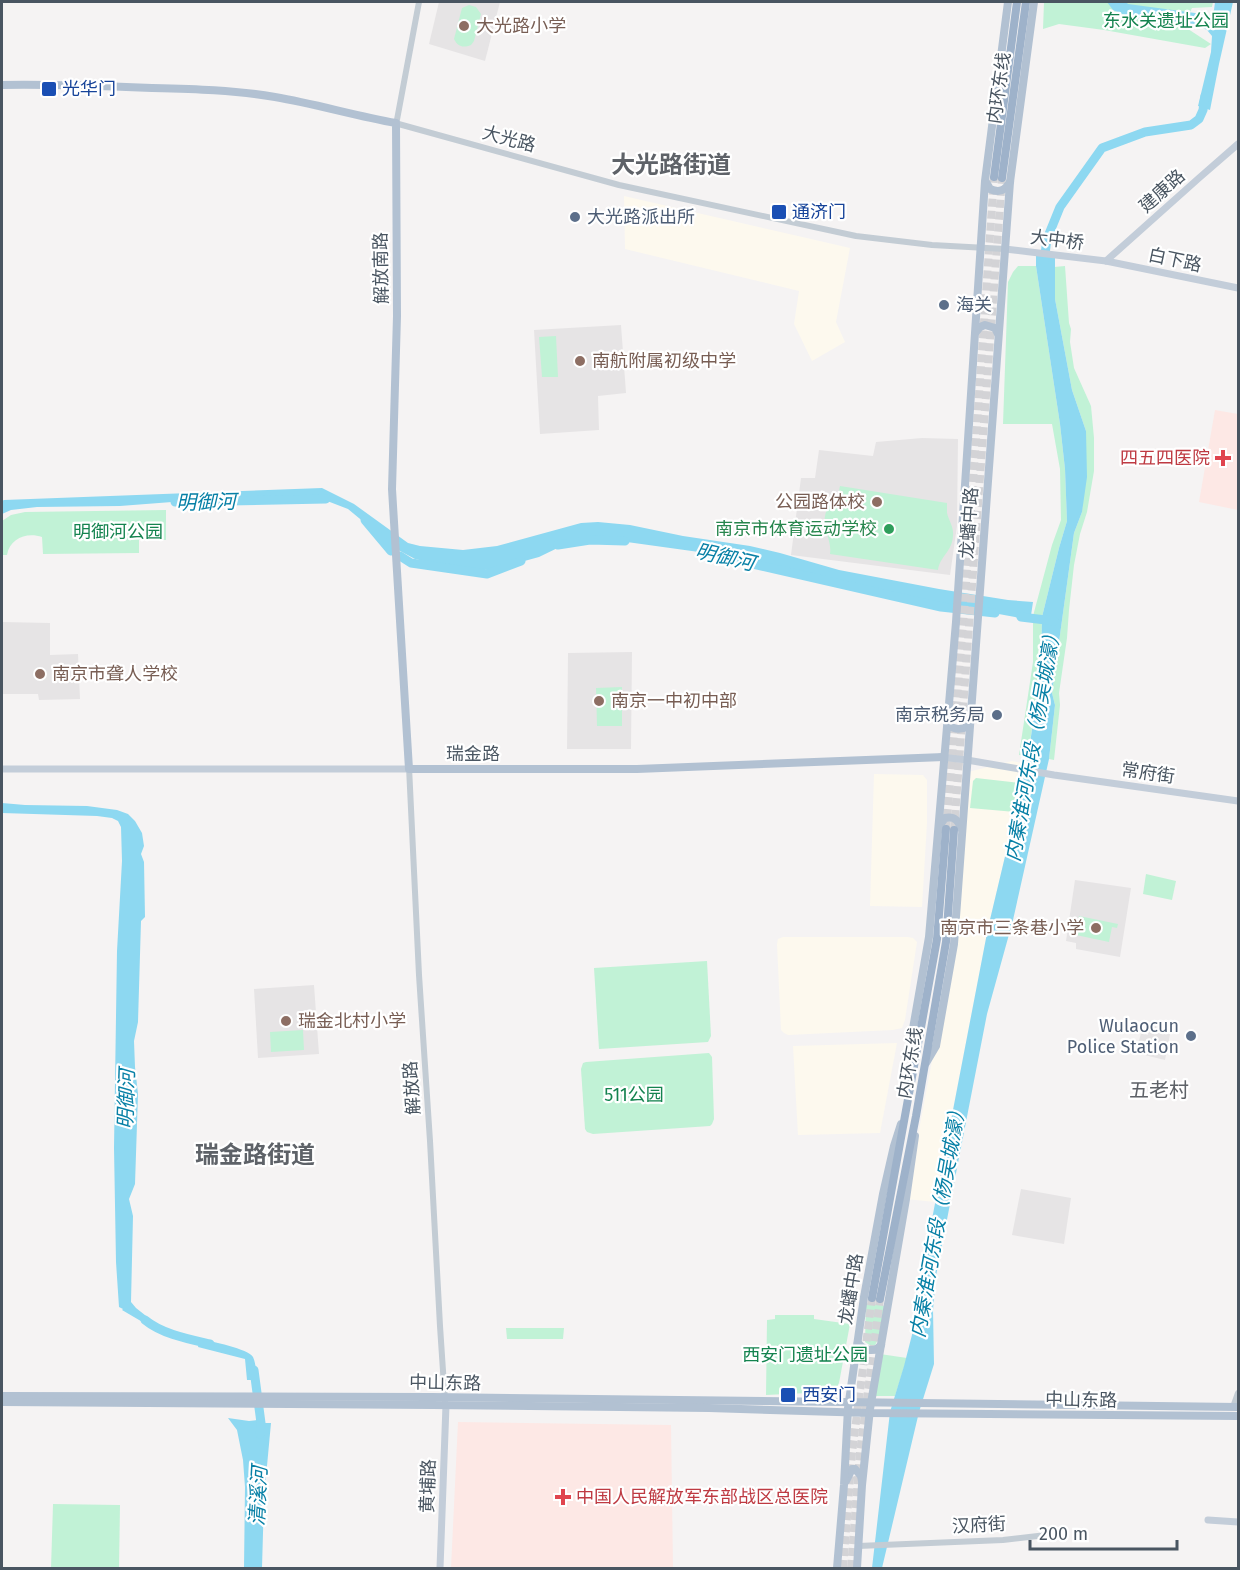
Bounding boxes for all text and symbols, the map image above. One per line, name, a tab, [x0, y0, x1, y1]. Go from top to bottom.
park label: 东水关遗址公园	[1103, 10, 1229, 32]
place label: 大光路小学	[476, 15, 566, 37]
marker: 大光路小学	[457, 19, 471, 33]
street label: 内环东线	[983, 51, 1015, 125]
place label: 光华门	[62, 78, 116, 100]
marker: 光华门	[40, 80, 58, 98]
street label: 大光路	[480, 121, 538, 157]
district label: 大光路街道	[611, 151, 731, 179]
street label: 建康路	[1135, 165, 1189, 217]
place label: 通济门	[792, 201, 846, 223]
marker: 通济门	[770, 203, 788, 221]
place label: 大光路派出所	[587, 206, 695, 228]
marker: 大光路派出所	[568, 210, 582, 224]
street label: 大中桥	[1029, 226, 1085, 254]
street label: 解放南路	[369, 232, 393, 304]
street label: 白下路	[1146, 244, 1204, 276]
place label: 海关	[956, 294, 992, 316]
marker: 海关	[937, 298, 951, 312]
place label: 南航附属初级中学	[592, 350, 736, 372]
marker: 南航附属初级中学	[573, 354, 587, 368]
place label: 四五四医院	[1120, 447, 1210, 469]
marker: 四五四医院	[1214, 449, 1232, 467]
street label: 龙蟠中路	[956, 486, 982, 560]
water label: 明御河	[176, 489, 240, 515]
place label: 公园路体校	[775, 491, 865, 513]
marker: 公园路体校	[870, 495, 884, 509]
place label: 南京市体育运动学校	[715, 518, 877, 540]
park label: 明御河公园	[73, 521, 163, 543]
marker: 南京市体育运动学校	[882, 522, 896, 536]
water label: 明御河	[693, 539, 761, 576]
water label: 内秦淮河东段（杨吴城濠）	[1000, 623, 1066, 863]
place label: 南京市聋人学校	[52, 663, 178, 685]
marker: 南京市聋人学校	[33, 667, 47, 681]
place label: 南京一中初中部	[611, 690, 737, 712]
marker: 南京一中初中部	[592, 694, 606, 708]
place label: 南京税务局	[895, 704, 985, 726]
marker: 南京税务局	[990, 708, 1004, 722]
street label: 瑞金路	[446, 743, 500, 765]
street label: 常府街	[1120, 758, 1176, 788]
place label: 南京市三条巷小学	[940, 917, 1084, 939]
marker: 南京市三条巷小学	[1089, 921, 1103, 935]
place label: 瑞金北村小学	[298, 1010, 406, 1032]
marker: 瑞金北村小学	[279, 1014, 293, 1028]
place label: Wulaocun Police Station	[1067, 1015, 1179, 1058]
street label: 内环东线	[893, 1026, 927, 1100]
marker: Wulaocun Police Station	[1184, 1029, 1198, 1043]
street label: 解放路	[399, 1060, 425, 1116]
water label: 明御河	[113, 1065, 139, 1129]
district label: 五老村	[1129, 1078, 1189, 1102]
park label: 511公园	[604, 1084, 664, 1106]
water label: 内秦淮河东段（杨吴城濠）	[905, 1099, 971, 1339]
district label: 瑞金路街道	[195, 1141, 315, 1169]
street label: 龙蟠中路	[835, 1252, 867, 1326]
park label: 西安门遗址公园	[742, 1344, 868, 1366]
street label: 中山东路	[409, 1371, 481, 1395]
place label: 西安门	[802, 1384, 856, 1406]
marker: 西安门	[779, 1386, 797, 1404]
street label: 中山东路	[1045, 1388, 1117, 1412]
street label: 黄埔路	[416, 1459, 440, 1513]
water label: 清溪河	[244, 1461, 272, 1527]
place label: 中国人民解放军东部战区总医院	[576, 1486, 828, 1508]
marker: 中国人民解放军东部战区总医院	[554, 1488, 572, 1506]
street label: 汉府街	[951, 1513, 1007, 1537]
scale bar	[1030, 1513, 1177, 1551]
text: 200 m	[1039, 1523, 1088, 1545]

